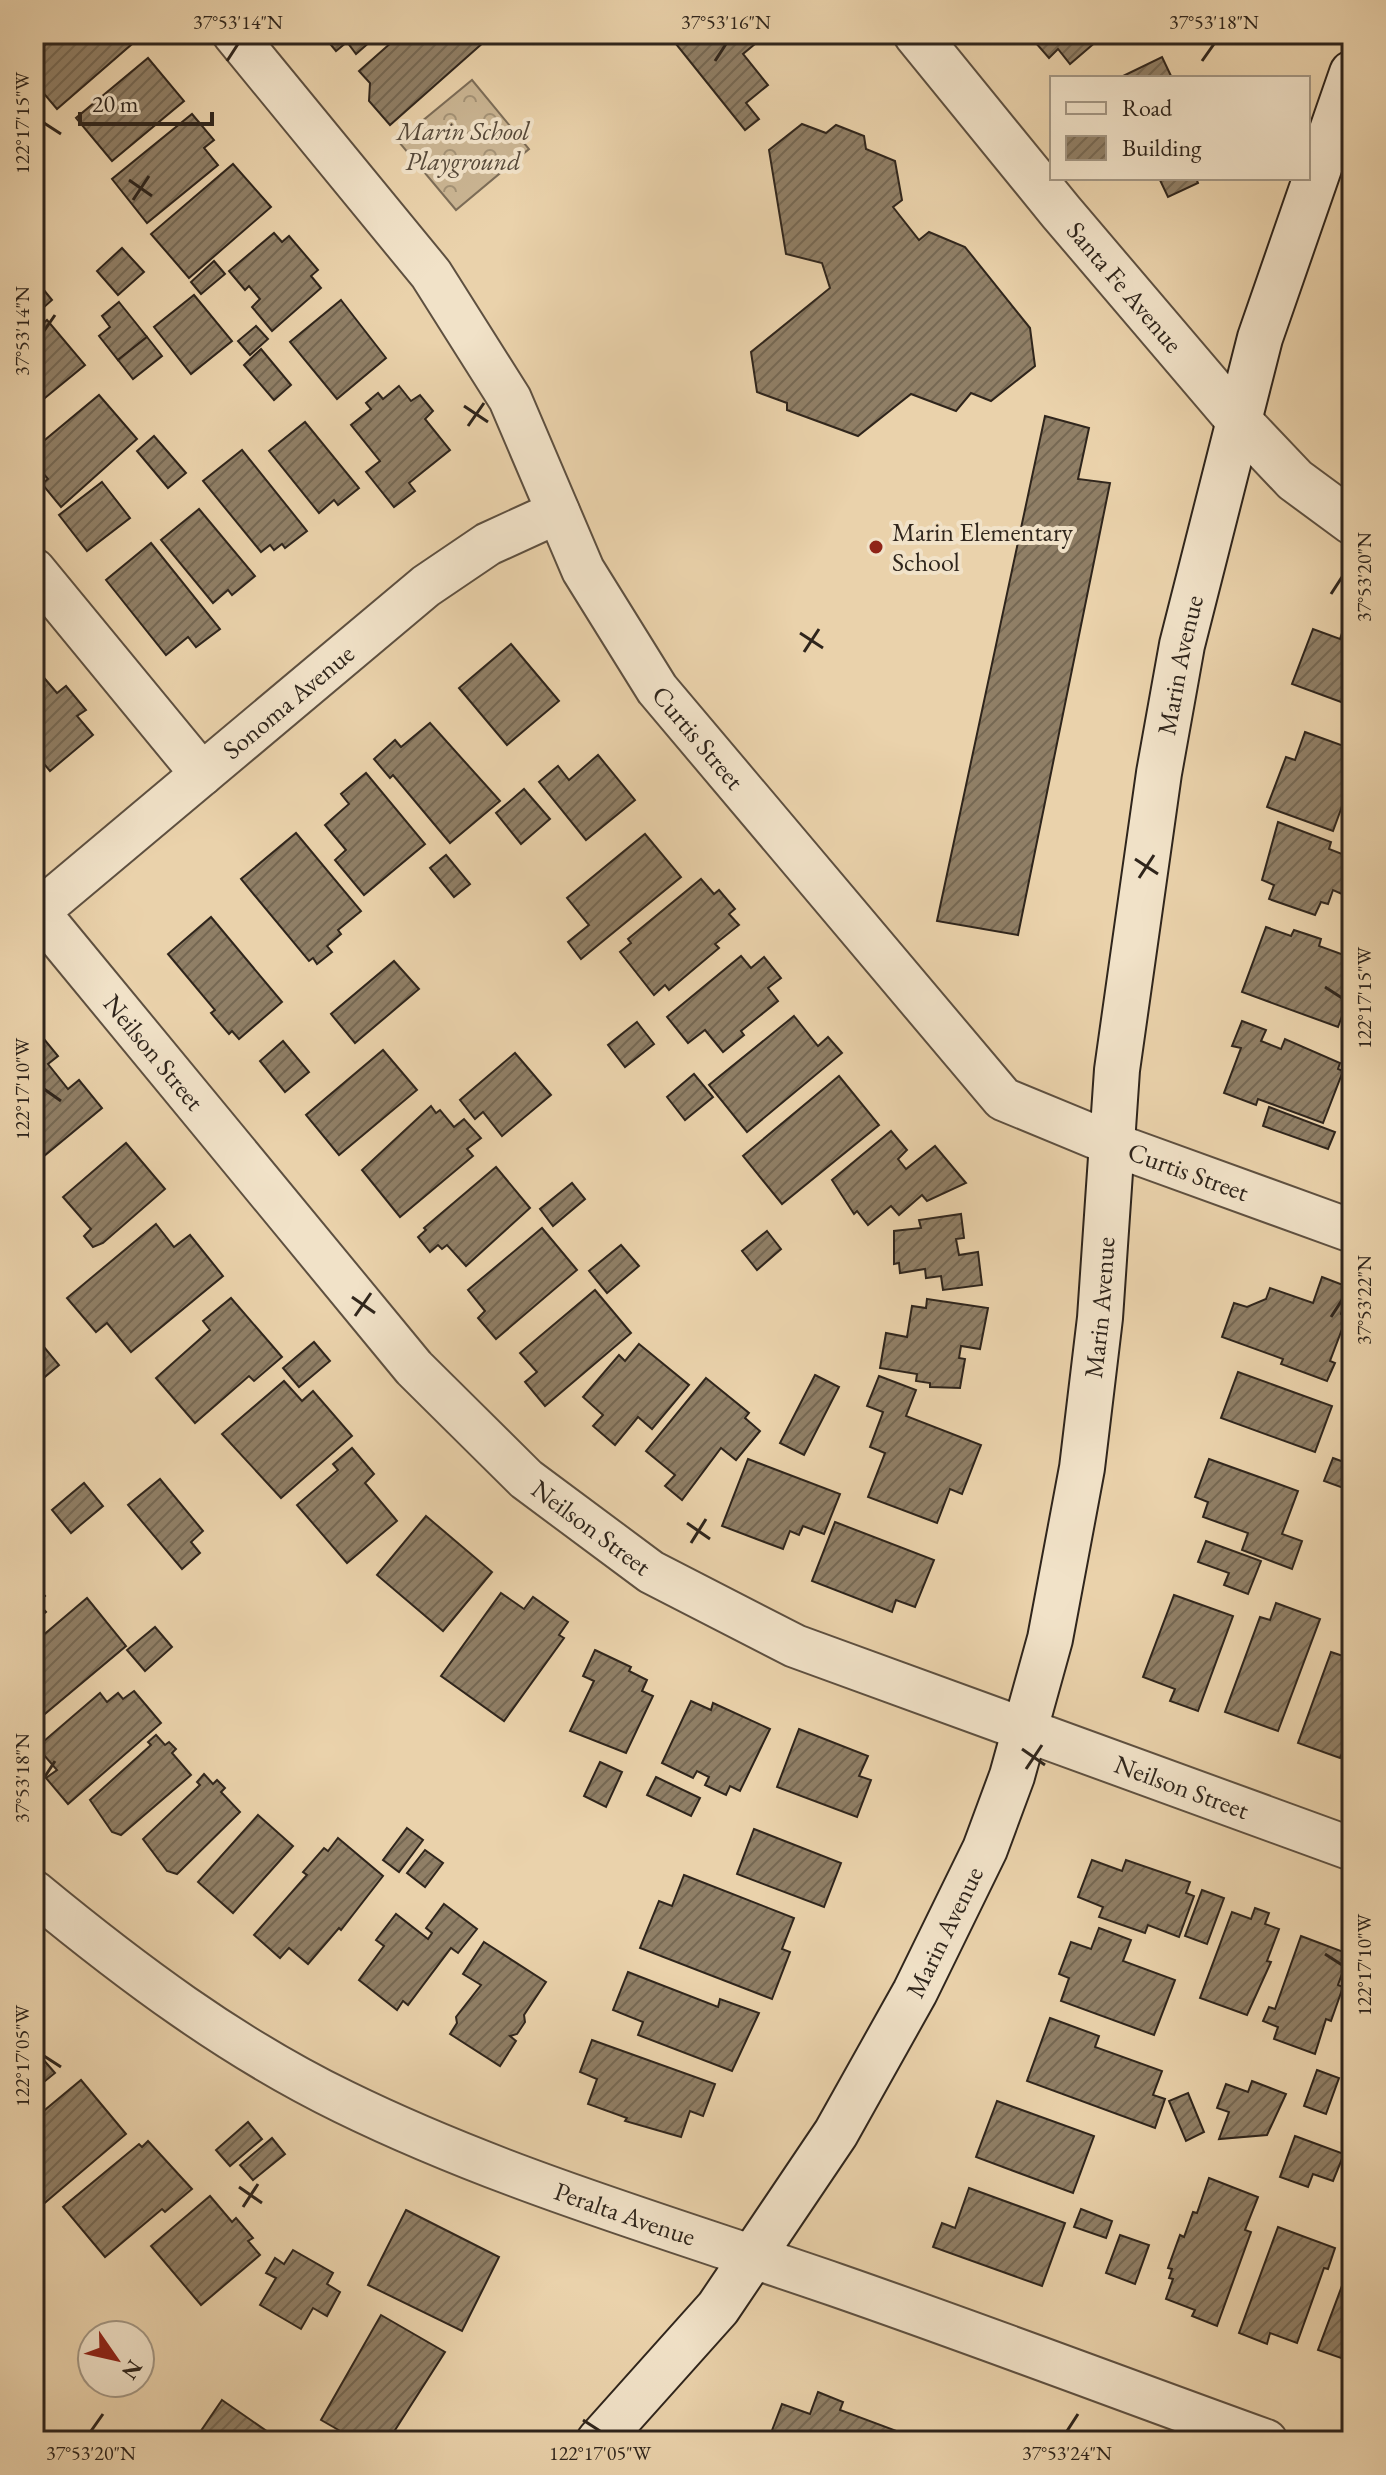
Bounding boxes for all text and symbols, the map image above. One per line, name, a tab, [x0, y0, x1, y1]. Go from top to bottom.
text: 37°53'14"N	[193, 9, 283, 35]
text: 37°53'16"N	[681, 9, 771, 35]
text: 37°53'18"N	[1169, 9, 1259, 35]
text: 122°17'15"W	[9, 71, 35, 174]
scale bar	[80, 76, 212, 126]
legend	[1050, 76, 1310, 180]
text: 20 m	[92, 88, 139, 119]
text: Road	[1122, 92, 1173, 123]
park label: Marin School Playground	[394, 114, 530, 178]
text: Building	[1122, 132, 1202, 163]
street label: Santa Fe Avenue	[1059, 214, 1190, 360]
text: 37°53'14"N	[9, 286, 35, 376]
place label: Marin Elementary School	[892, 515, 1074, 579]
text: 37°53'20"N	[1351, 532, 1377, 622]
marker: Marin Elementary School	[867, 538, 885, 556]
street label: Marin Avenue	[1149, 591, 1211, 738]
street label: Sonoma Avenue	[215, 636, 361, 767]
street label: Curtis Street	[644, 678, 752, 797]
text: 122°17'15"W	[1351, 946, 1377, 1049]
street label: Neilson Street	[96, 987, 212, 1118]
text: 122°17'10"W	[9, 1037, 35, 1140]
street label: Curtis Street	[1123, 1134, 1253, 1209]
street label: Marin Avenue	[1076, 1235, 1123, 1380]
text: 37°53'22"N	[1351, 1255, 1377, 1345]
street label: Neilson Street	[525, 1472, 658, 1583]
text: 37°53'18"N	[9, 1733, 35, 1823]
street label: Neilson Street	[1110, 1747, 1254, 1827]
street label: Marin Avenue	[898, 1861, 991, 2003]
text: 122°17'10"W	[1351, 1913, 1377, 2016]
text: 122°17'05"W	[9, 2004, 35, 2107]
street label: Peralta Avenue	[550, 2174, 700, 2254]
north arrow	[76, 2319, 156, 2399]
text: N	[115, 2354, 149, 2386]
text: 37°53'20"N	[46, 2440, 136, 2466]
text: 122°17'05"W	[549, 2440, 652, 2466]
text: 37°53'24"N	[1022, 2440, 1112, 2466]

